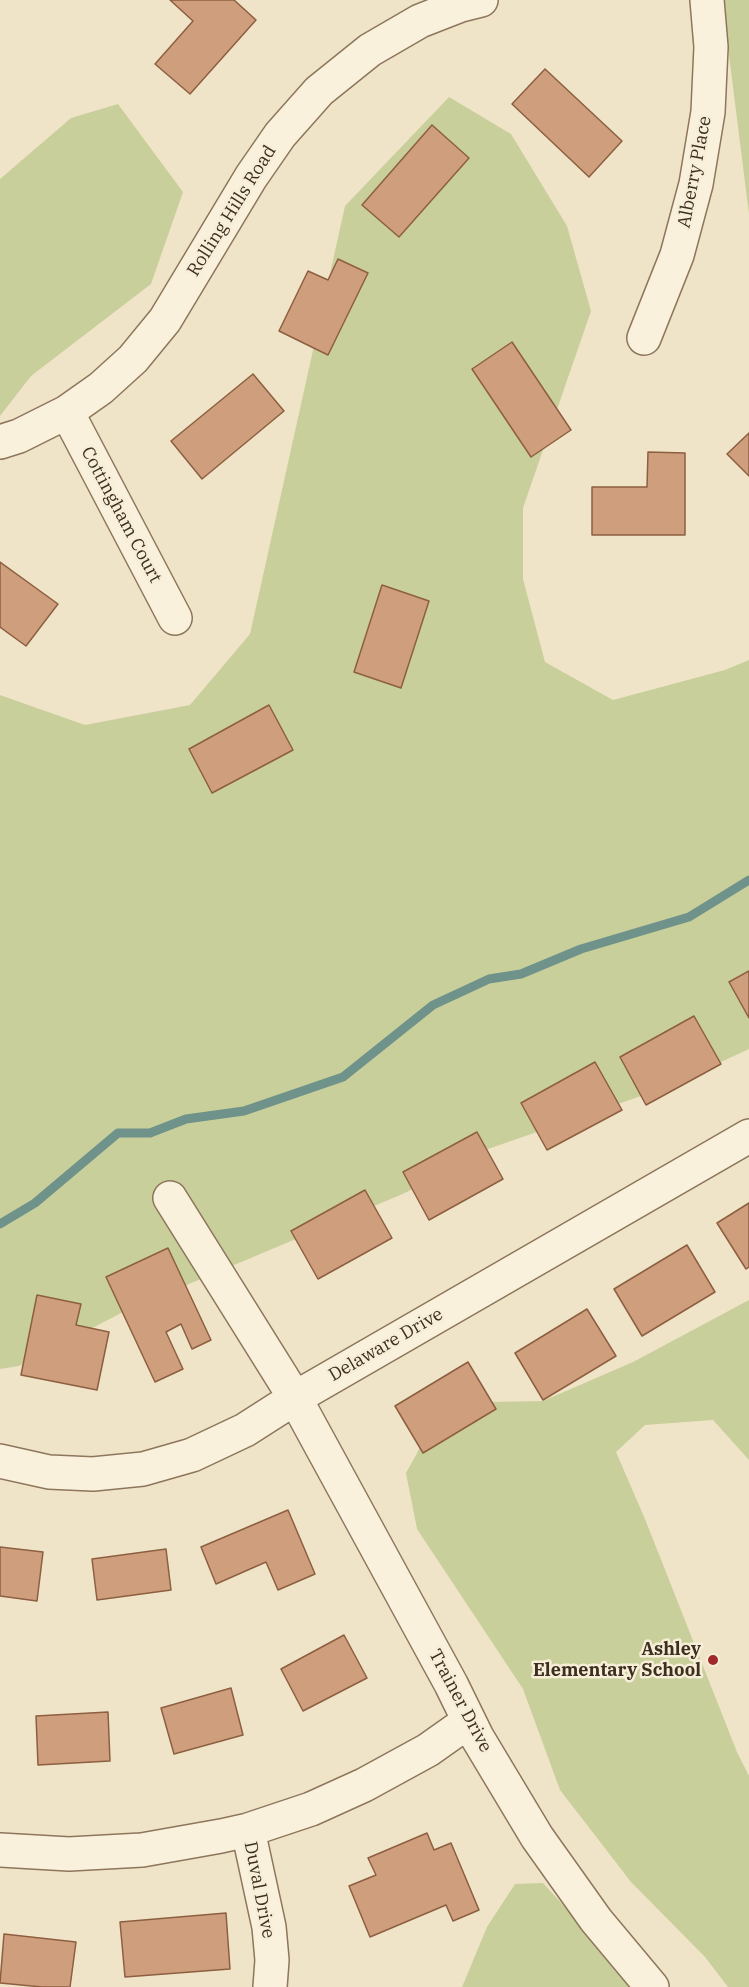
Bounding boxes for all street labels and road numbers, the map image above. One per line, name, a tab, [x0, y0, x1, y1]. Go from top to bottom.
street label: Alberry Place	[674, 114, 716, 230]
street label: Rolling Hills Road	[183, 141, 281, 281]
street label: Cottingham Court	[76, 443, 166, 587]
street label: Delaware Drive	[325, 1304, 447, 1386]
street label: Trainer Drive	[424, 1646, 496, 1756]
street label: Duval Drive	[239, 1840, 279, 1940]

